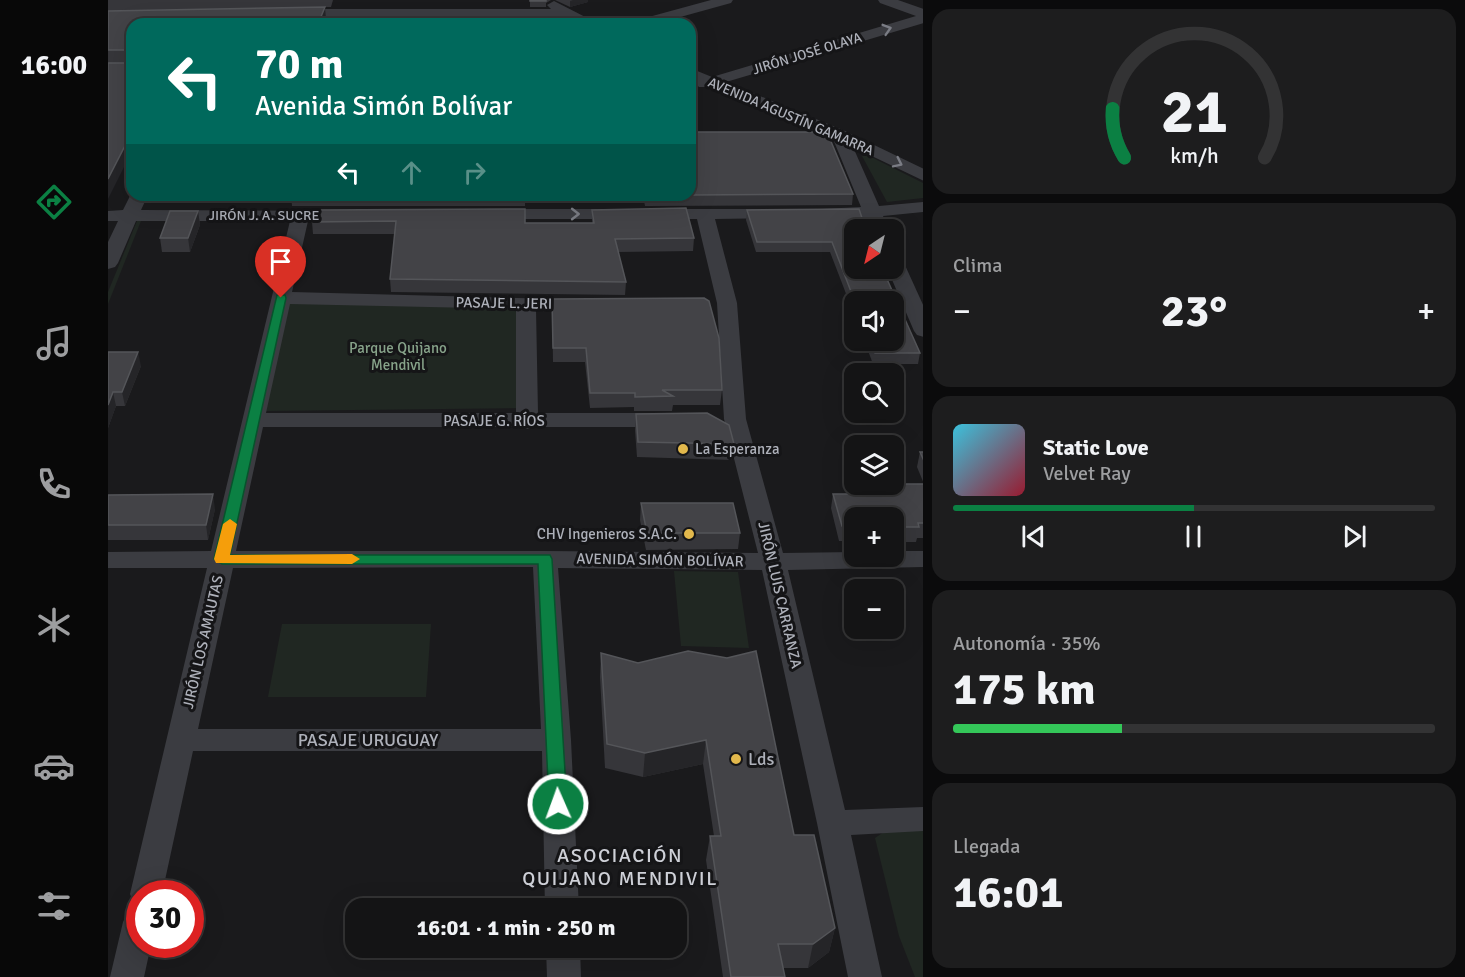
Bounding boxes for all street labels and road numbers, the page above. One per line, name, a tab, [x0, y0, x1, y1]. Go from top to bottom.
street label: JIRÓN JOSÉ OLAYA	[750, 29, 864, 78]
street label: AVENIDA AGUSTÍN GAMARRA	[705, 74, 877, 159]
street label: JIRÓN J. A. SUCRE	[209, 207, 319, 224]
street label: PASAJE L. JERI	[456, 293, 552, 313]
street label: PASAJE G. RÍOS	[443, 411, 545, 430]
street label: JIRÓN LUIS CARRANZA	[754, 520, 807, 670]
street label: AVENIDA SIMÓN BOLÍVAR	[576, 549, 744, 570]
street label: JIRÓN LOS AMAUTAS	[178, 573, 227, 710]
street label: PASAJE URUGUAY	[298, 729, 438, 751]

